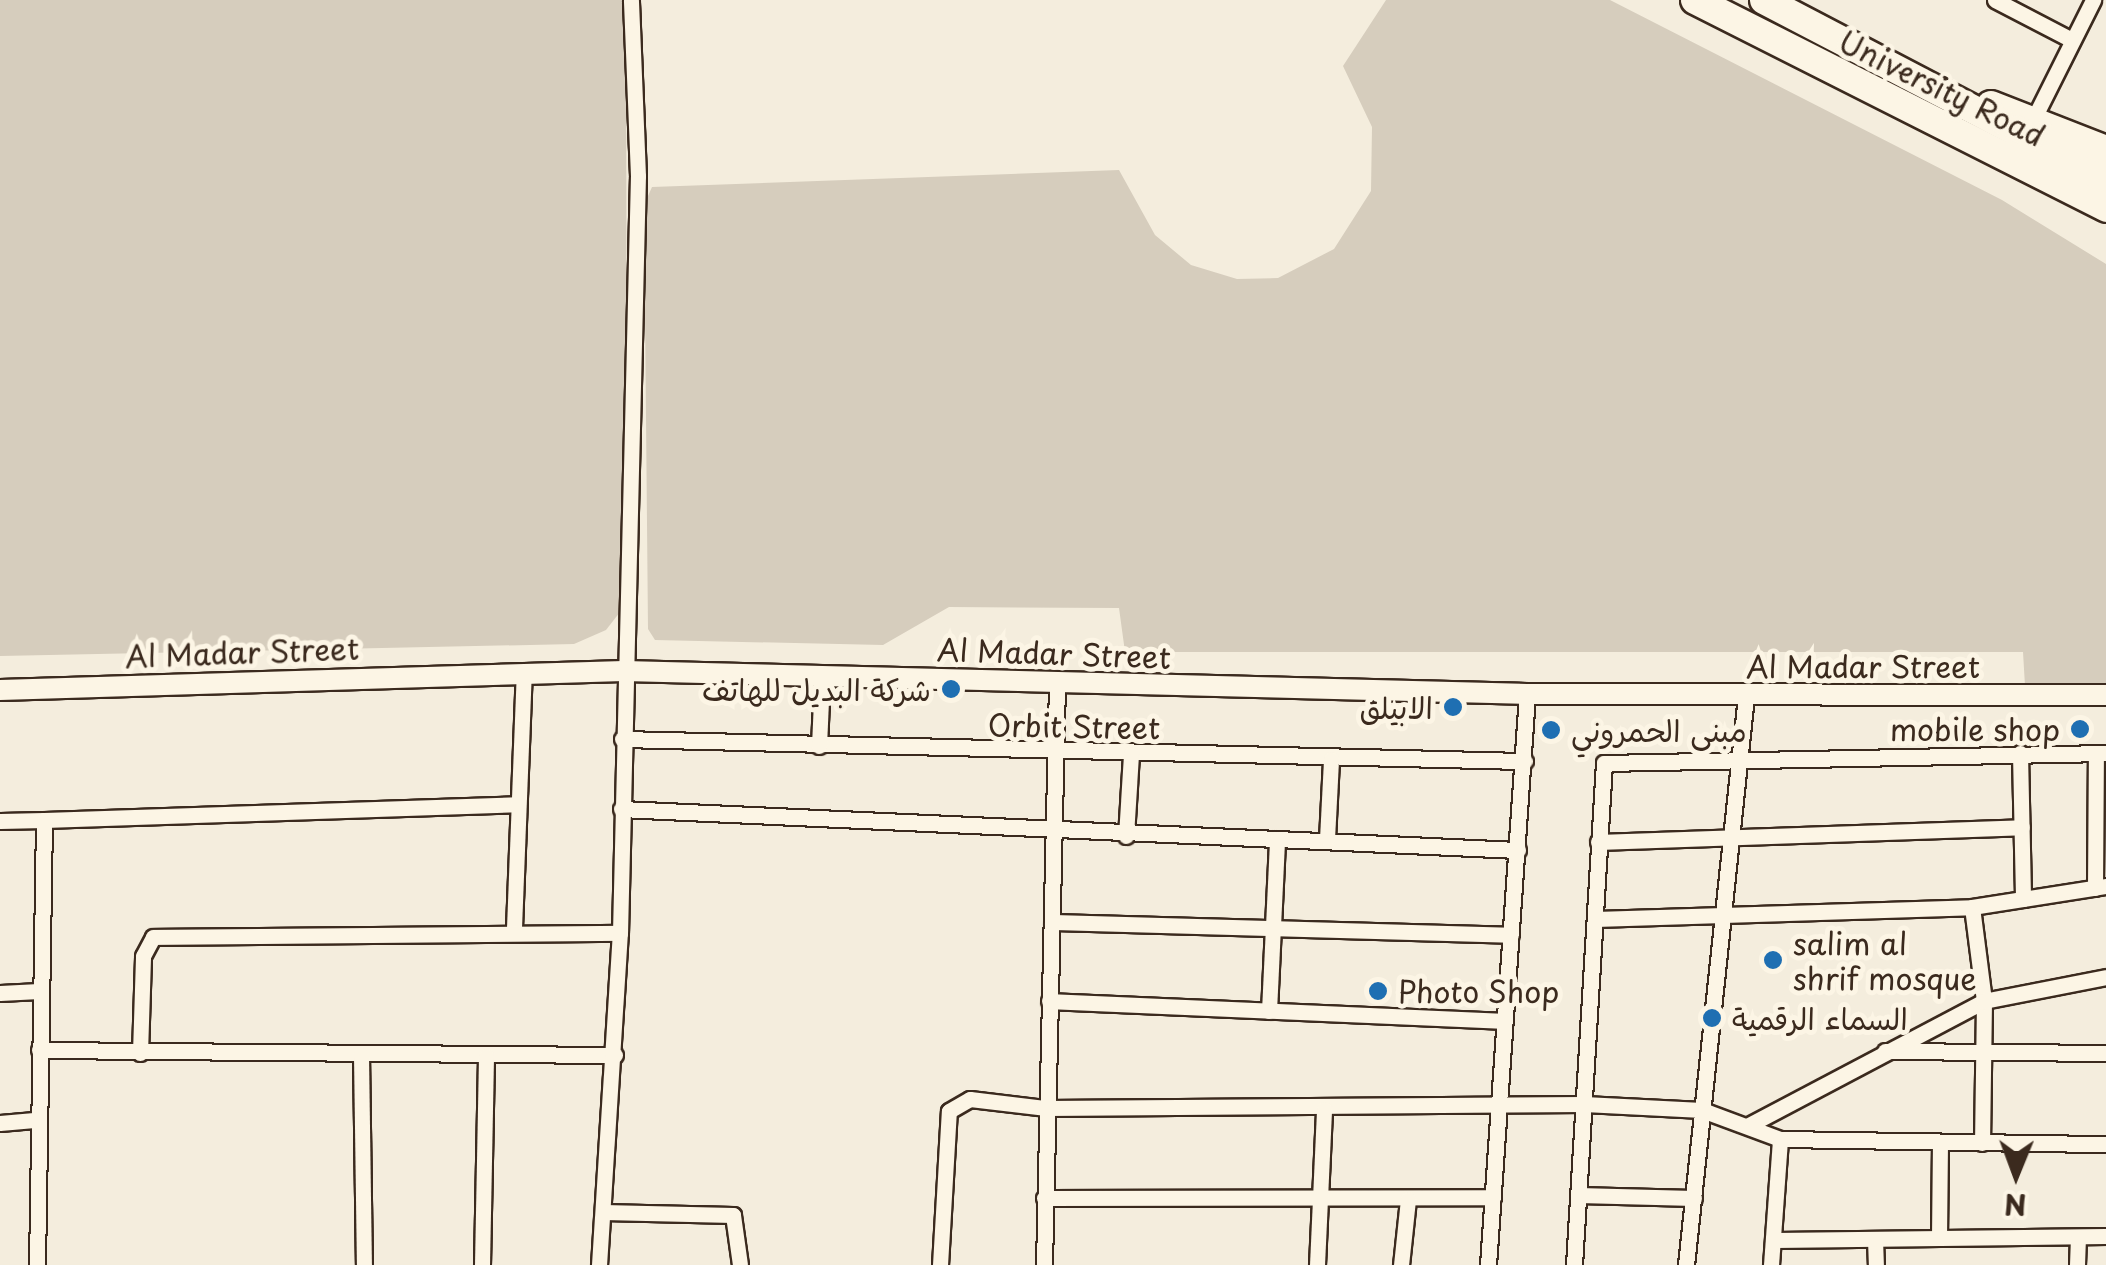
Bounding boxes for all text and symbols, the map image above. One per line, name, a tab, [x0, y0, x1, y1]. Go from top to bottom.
street label: University Road	[1832, 22, 2052, 154]
street label: Al Madar Street	[124, 630, 360, 674]
street label: Al Madar Street	[936, 631, 1172, 675]
street label: Al Madar Street	[1745, 648, 1981, 684]
place label: شركة البديل للهاتف	[702, 671, 931, 707]
marker: شركة البديل للهاتف	[940, 678, 962, 700]
place label: الابيلق	[1360, 689, 1433, 725]
marker: الابيلق	[1442, 696, 1464, 718]
street label: Orbit Street	[986, 706, 1162, 746]
place label: mobile shop	[1889, 711, 2060, 747]
place label: مبنى الحمروني	[1571, 712, 1747, 748]
marker: mobile shop	[2069, 718, 2091, 740]
marker: مبنى الحمروني	[1540, 719, 1562, 741]
place label: salim al shrif mosque	[1793, 925, 1977, 996]
marker: salim al shrif mosque	[1762, 949, 1784, 971]
place label: Photo Shop	[1398, 973, 1561, 1009]
marker: Photo Shop	[1367, 980, 1389, 1002]
place label: السماء الرقمية	[1732, 1000, 1908, 1036]
marker: السماء الرقمية	[1701, 1007, 1723, 1029]
north arrow	[1966, 1125, 2066, 1225]
text: N	[2004, 1184, 2027, 1227]

